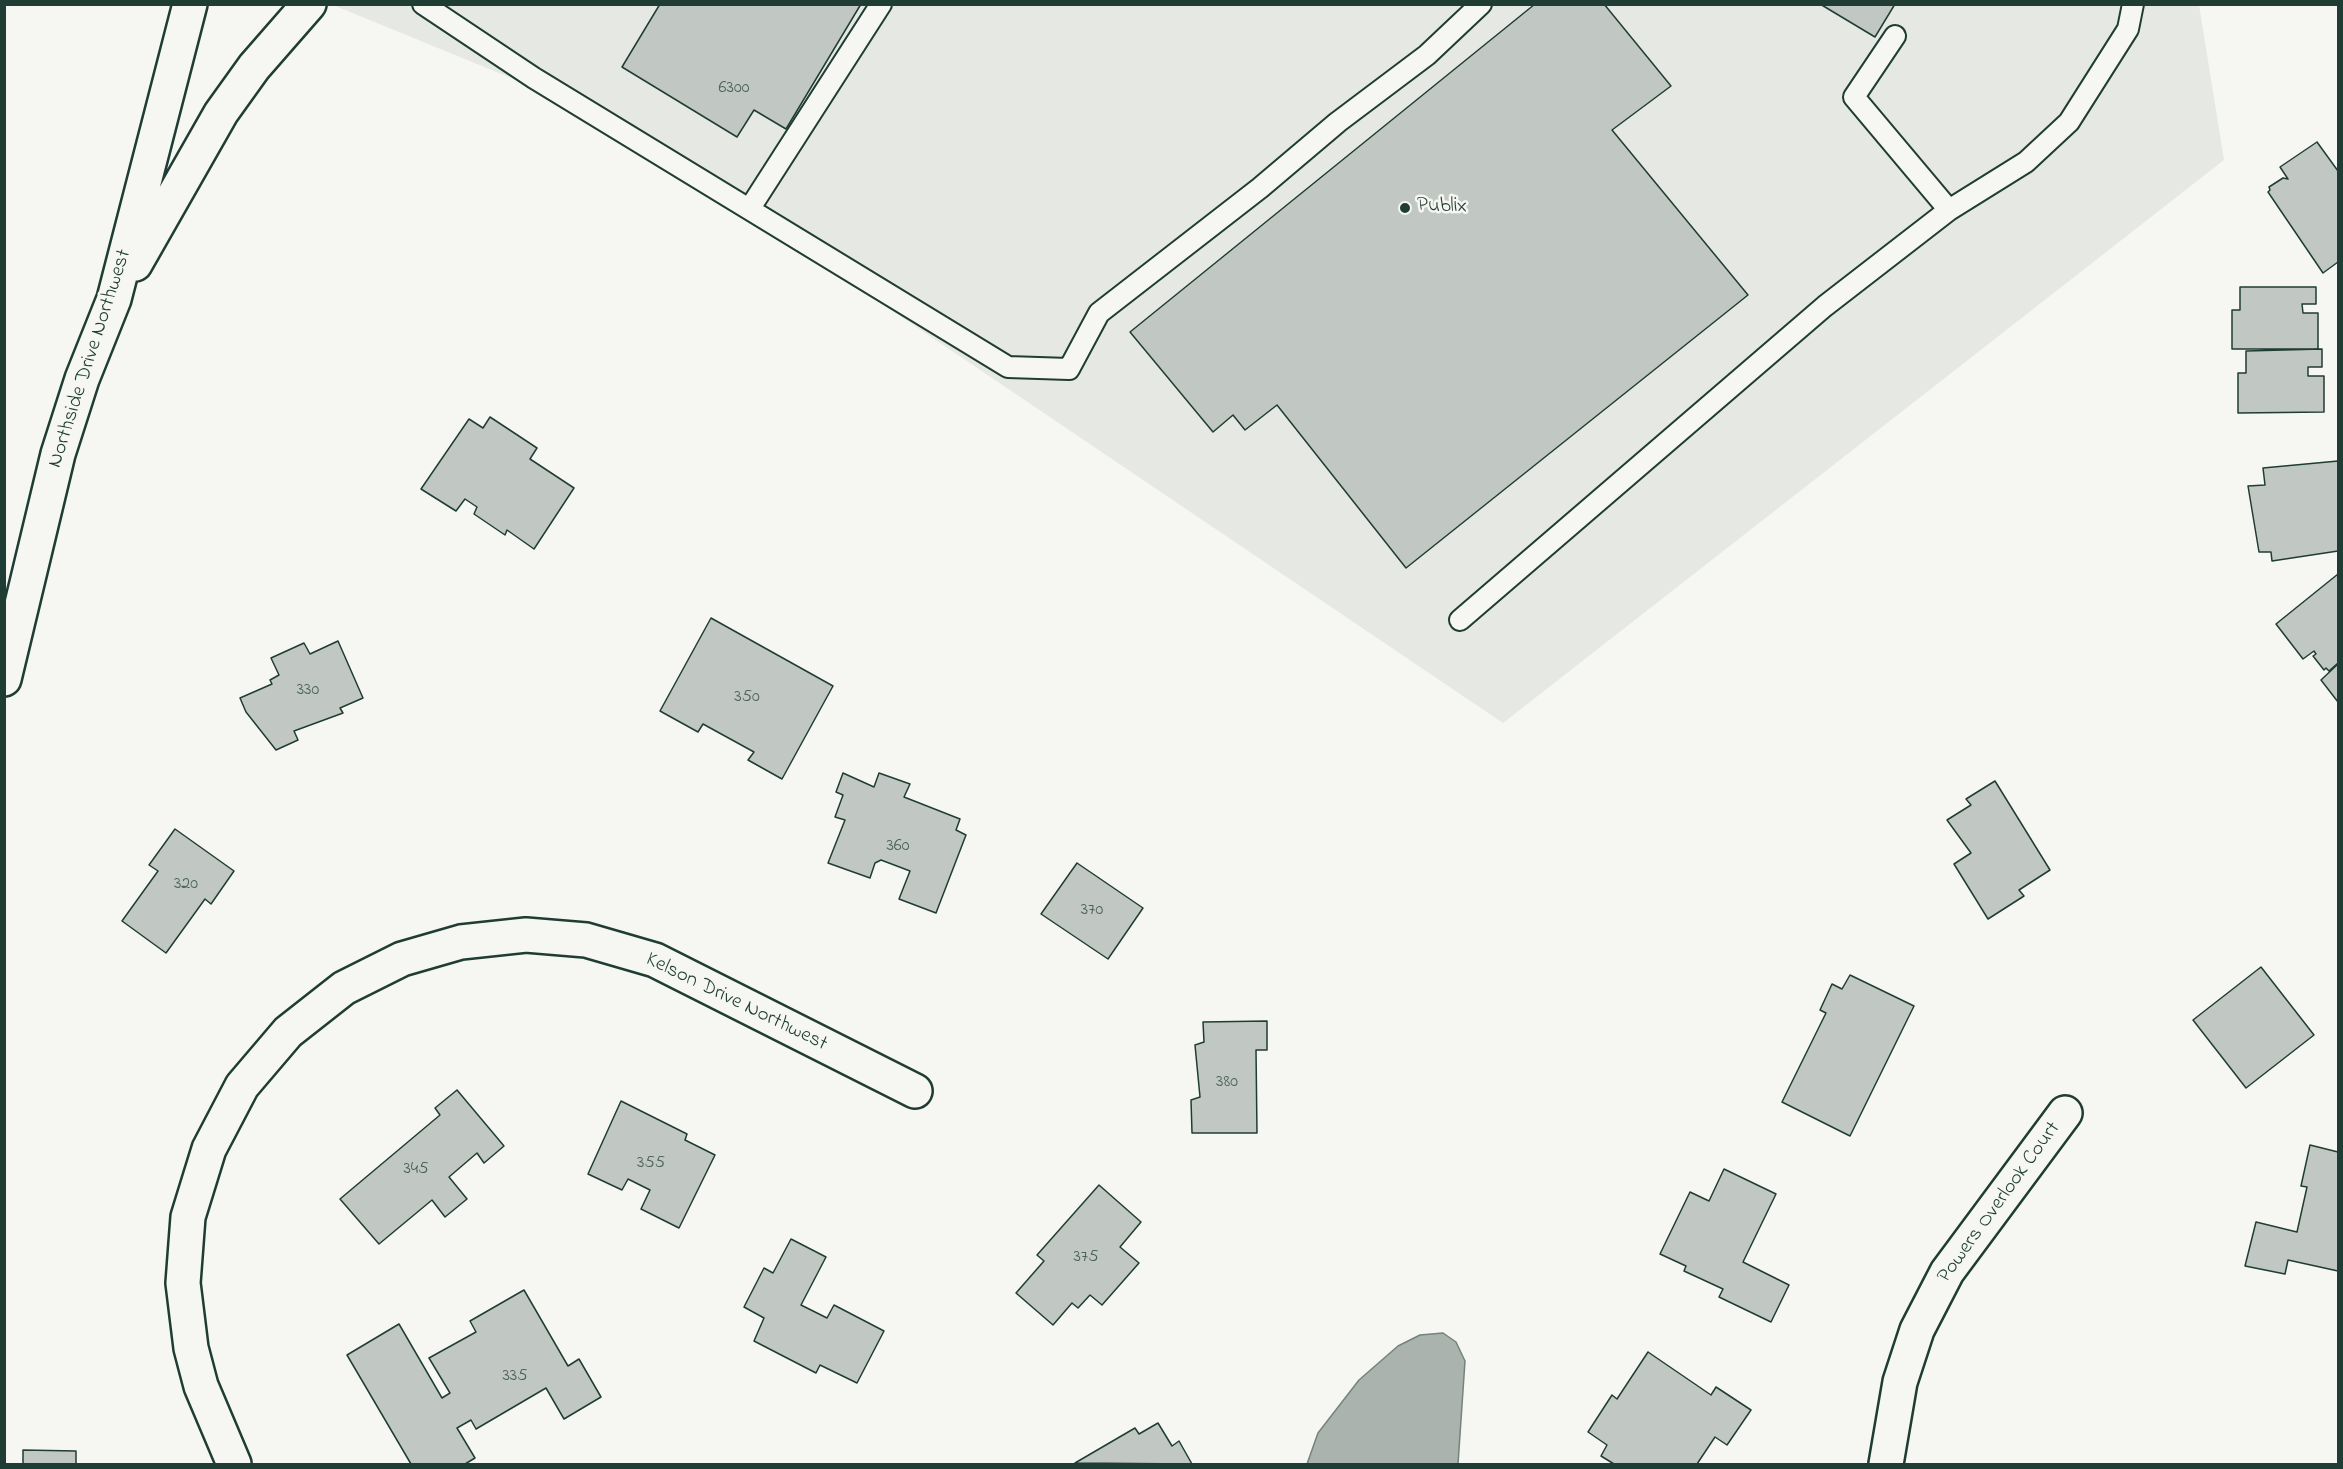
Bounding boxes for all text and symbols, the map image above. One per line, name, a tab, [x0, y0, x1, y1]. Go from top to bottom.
house number: 6300	[719, 78, 749, 100]
place label: Publix	[1417, 195, 1467, 221]
marker: Publix	[1398, 201, 1412, 215]
street label: Northside Drive Northwest	[44, 247, 138, 471]
house number: 330	[297, 680, 319, 702]
house number: 350	[734, 687, 760, 709]
house number: 360	[886, 836, 910, 858]
house number: 320	[174, 874, 198, 896]
house number: 370	[1081, 900, 1103, 922]
street label: Kelson Drive Northwest	[641, 948, 831, 1058]
house number: 380	[1216, 1072, 1238, 1094]
street label: Powers Overlook Court	[1933, 1118, 2067, 1288]
house number: 355	[637, 1153, 665, 1175]
house number: 345	[403, 1159, 429, 1181]
house number: 375	[1073, 1247, 1099, 1269]
house number: 335	[502, 1366, 528, 1388]

